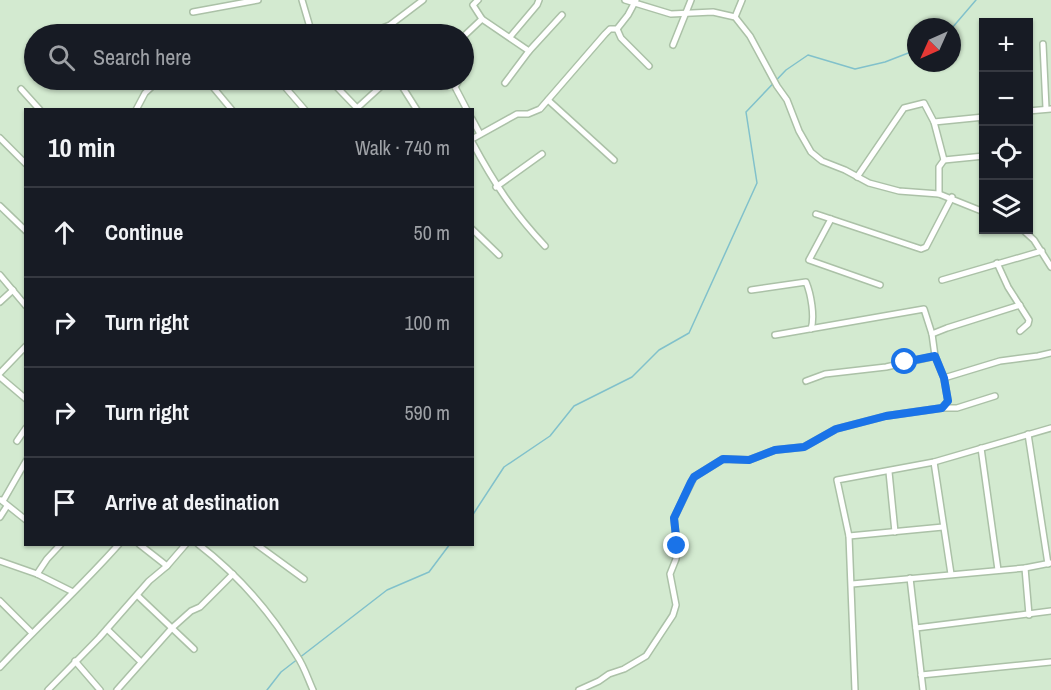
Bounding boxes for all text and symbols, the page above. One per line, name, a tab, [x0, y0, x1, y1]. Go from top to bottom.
north arrow	[907, 18, 961, 72]
map controls	[979, 18, 1033, 234]
button: +	[979, 18, 1033, 72]
search box	[24, 24, 474, 90]
icon: search	[45, 41, 78, 74]
text: Search here	[93, 42, 191, 72]
button: −	[979, 72, 1033, 126]
button: locate	[979, 126, 1033, 180]
text: 10 min	[48, 130, 116, 165]
text: Walk · 740 m	[355, 134, 450, 161]
button: layers	[979, 180, 1033, 234]
icon: ahead	[48, 216, 81, 249]
text: Continue	[105, 217, 183, 247]
text: 50 m	[414, 219, 450, 246]
icon: right	[48, 306, 81, 339]
text: Turn right	[105, 307, 189, 337]
text: 100 m	[404, 309, 450, 336]
route start	[891, 348, 917, 374]
icon: right	[48, 396, 81, 429]
text: Turn right	[105, 397, 189, 427]
text: 590 m	[404, 399, 450, 426]
icon: arrive	[48, 486, 81, 519]
text: Arrive at destination	[105, 487, 279, 517]
route end	[663, 532, 689, 558]

